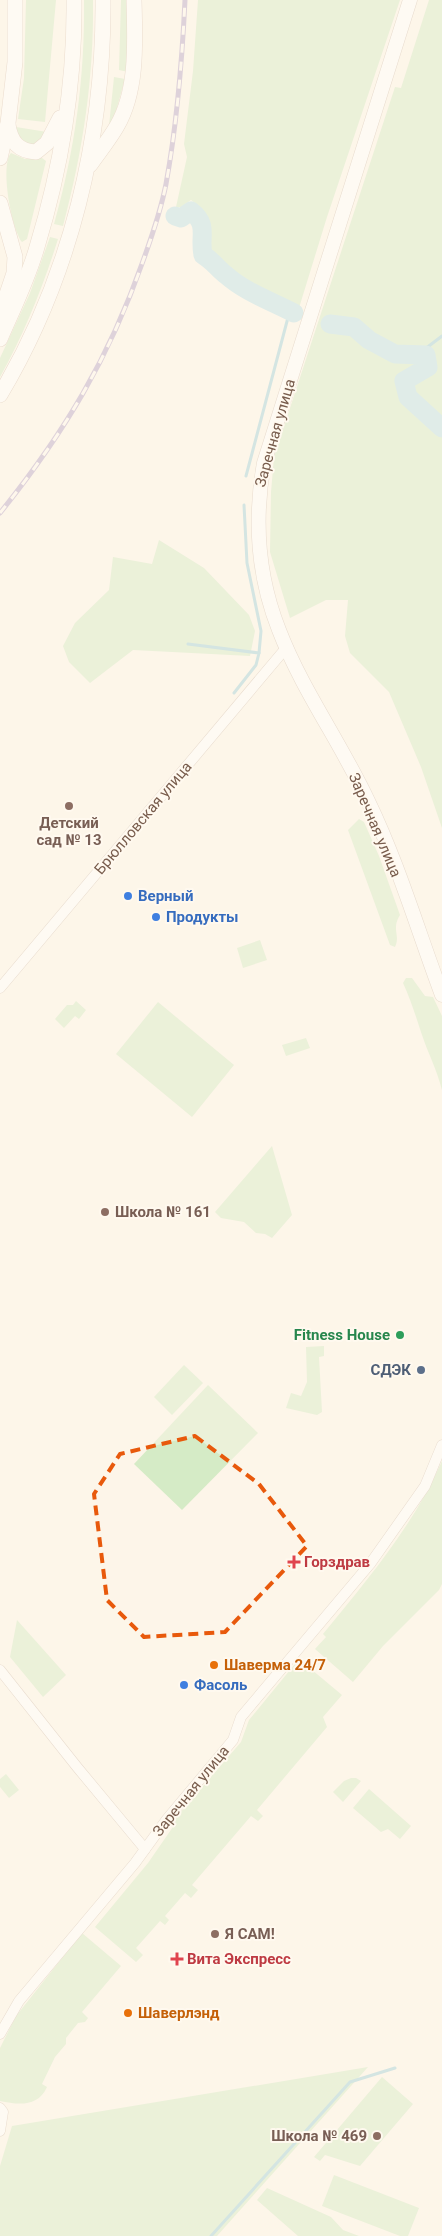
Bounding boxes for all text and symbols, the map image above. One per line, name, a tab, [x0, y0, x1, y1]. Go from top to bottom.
street label: Заречная улица	[251, 377, 299, 489]
street label: Брюлловская улица	[91, 758, 195, 878]
street label: Заречная улица	[345, 770, 405, 880]
marker: Детский сад № 13	[63, 800, 75, 812]
place label: Детский сад № 13	[36, 814, 102, 849]
place label: Верный	[138, 887, 194, 905]
marker: Верный	[122, 890, 134, 902]
place label: Продукты	[166, 908, 239, 926]
marker: Продукты	[150, 911, 162, 923]
place label: Школа № 161	[115, 1203, 211, 1221]
marker: Школа № 161	[99, 1206, 111, 1218]
place label: Fitness House	[294, 1326, 390, 1344]
marker: Fitness House	[394, 1329, 406, 1341]
place label: СДЭК	[371, 1361, 411, 1379]
marker: СДЭК	[415, 1364, 427, 1376]
place label: Горздрав	[304, 1553, 370, 1571]
marker: Горздрав	[288, 1556, 300, 1568]
place label: Шаверма 24/7	[224, 1656, 326, 1674]
marker: Шаверма 24/7	[208, 1659, 220, 1671]
place label: Фасоль	[194, 1676, 247, 1694]
marker: Фасоль	[178, 1679, 190, 1691]
street label: Заречная улица	[149, 1742, 233, 1840]
place label: Я САМ!	[224, 1925, 275, 1943]
marker: Я САМ!	[209, 1928, 221, 1940]
place label: Вита Экспресс	[187, 1950, 291, 1968]
marker: Вита Экспресс	[171, 1953, 183, 1965]
place label: Шаверлэнд	[138, 2004, 220, 2022]
marker: Шаверлэнд	[122, 2007, 134, 2019]
place label: Школа № 469	[271, 2127, 367, 2145]
marker: Школа № 469	[371, 2130, 383, 2142]

